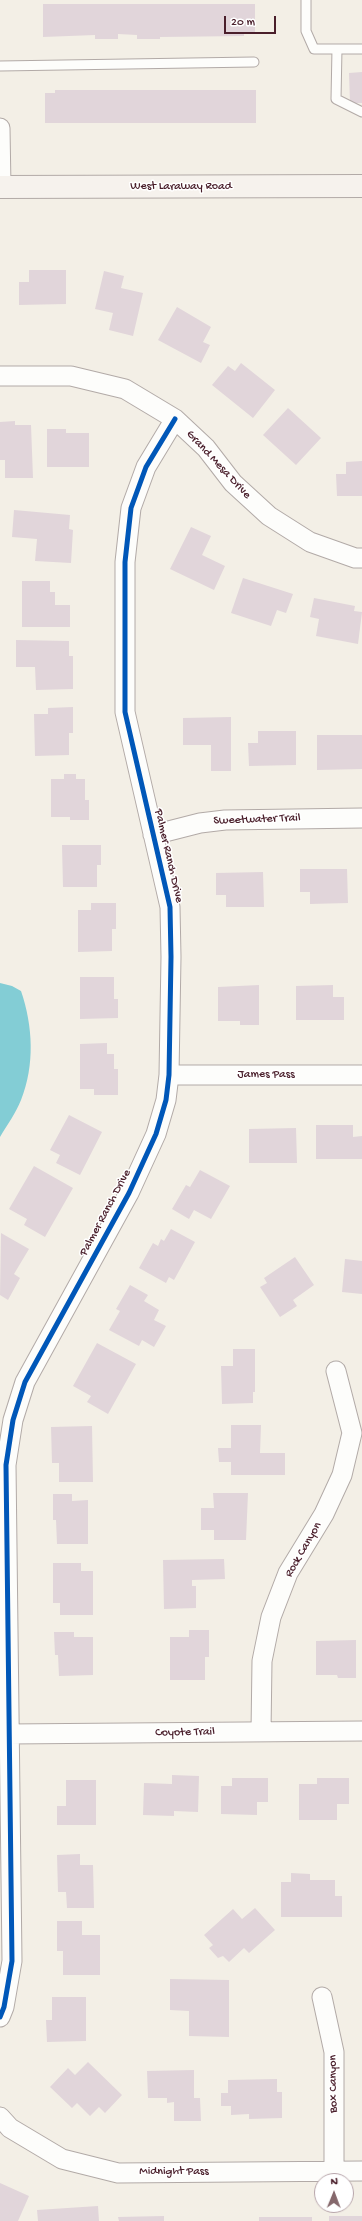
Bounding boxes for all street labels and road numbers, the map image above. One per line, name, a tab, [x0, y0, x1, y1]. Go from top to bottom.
street label: West Laraway Road	[130, 180, 232, 194]
street label: Grand Mesa Drive	[183, 428, 253, 502]
street label: Palmer Ranch Drive	[150, 808, 186, 904]
street label: Sweetwater Trail	[213, 811, 301, 829]
street label: James Pass	[237, 1068, 295, 1082]
street label: Palmer Ranch Drive	[77, 1167, 135, 1259]
street label: Rock Canyon	[282, 1520, 326, 1580]
street label: Coyote Trail	[155, 1725, 215, 1741]
street label: Box Canyon	[326, 2055, 342, 2113]
street label: Midnight Pass	[139, 2165, 209, 2179]

